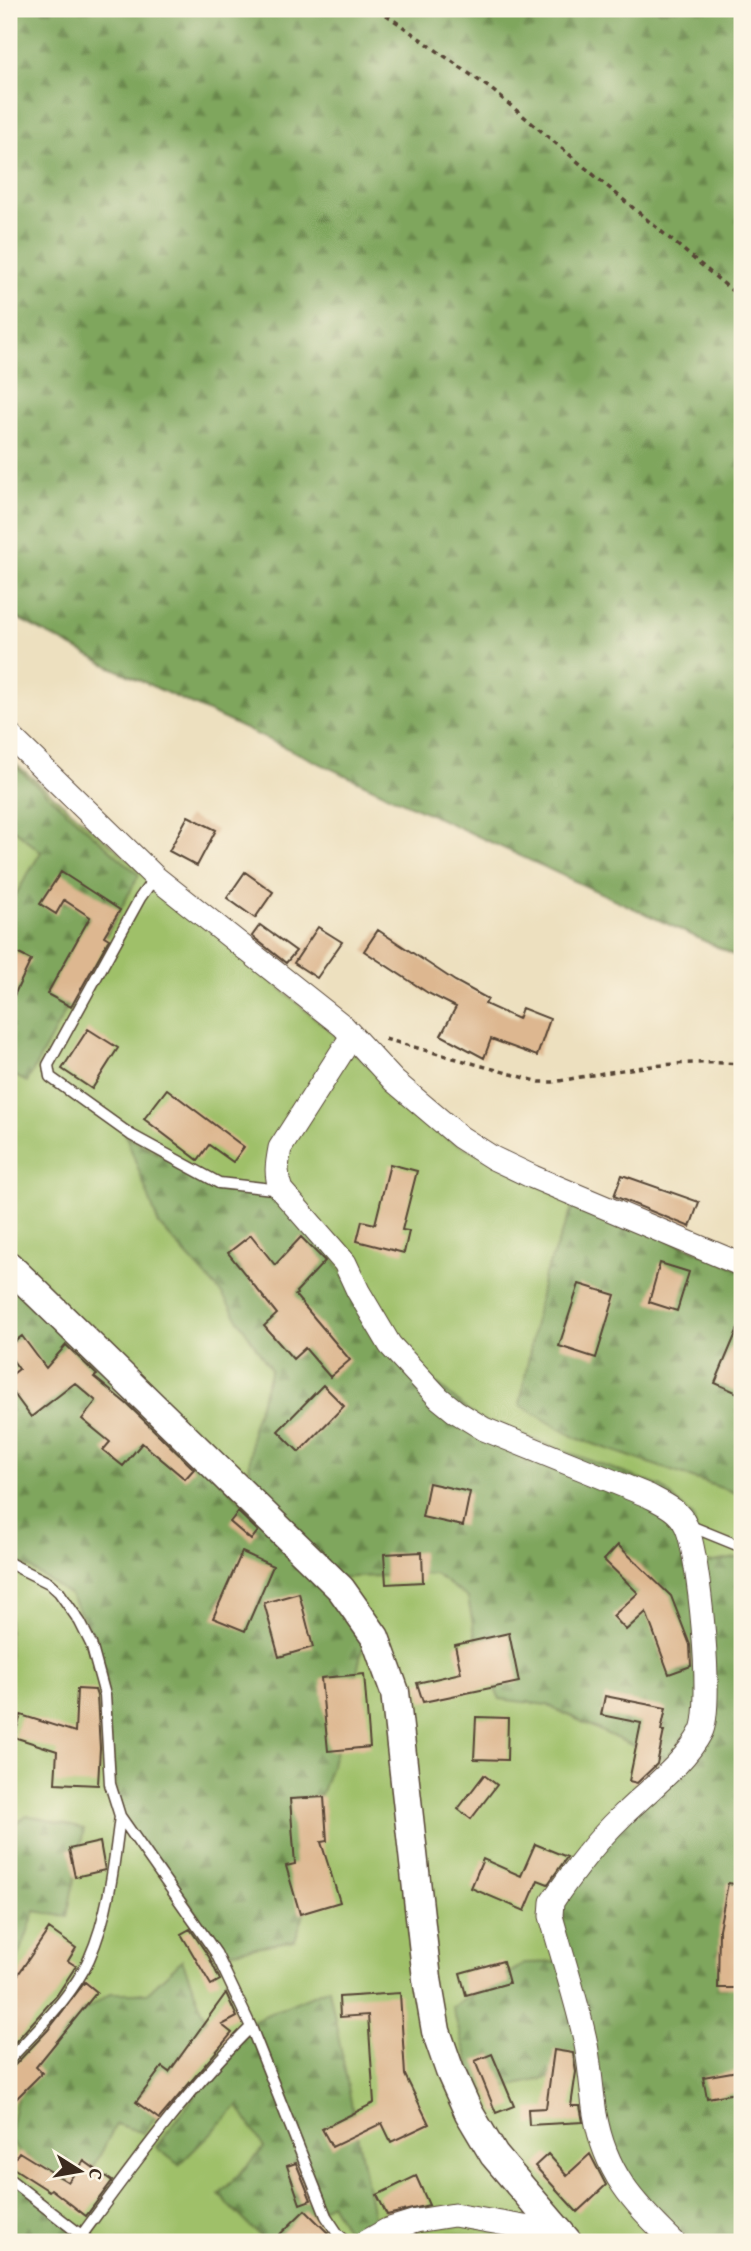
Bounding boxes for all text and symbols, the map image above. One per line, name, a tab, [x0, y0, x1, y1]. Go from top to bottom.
north arrow	[46, 2136, 116, 2206]
text: С	[82, 2166, 111, 2182]

